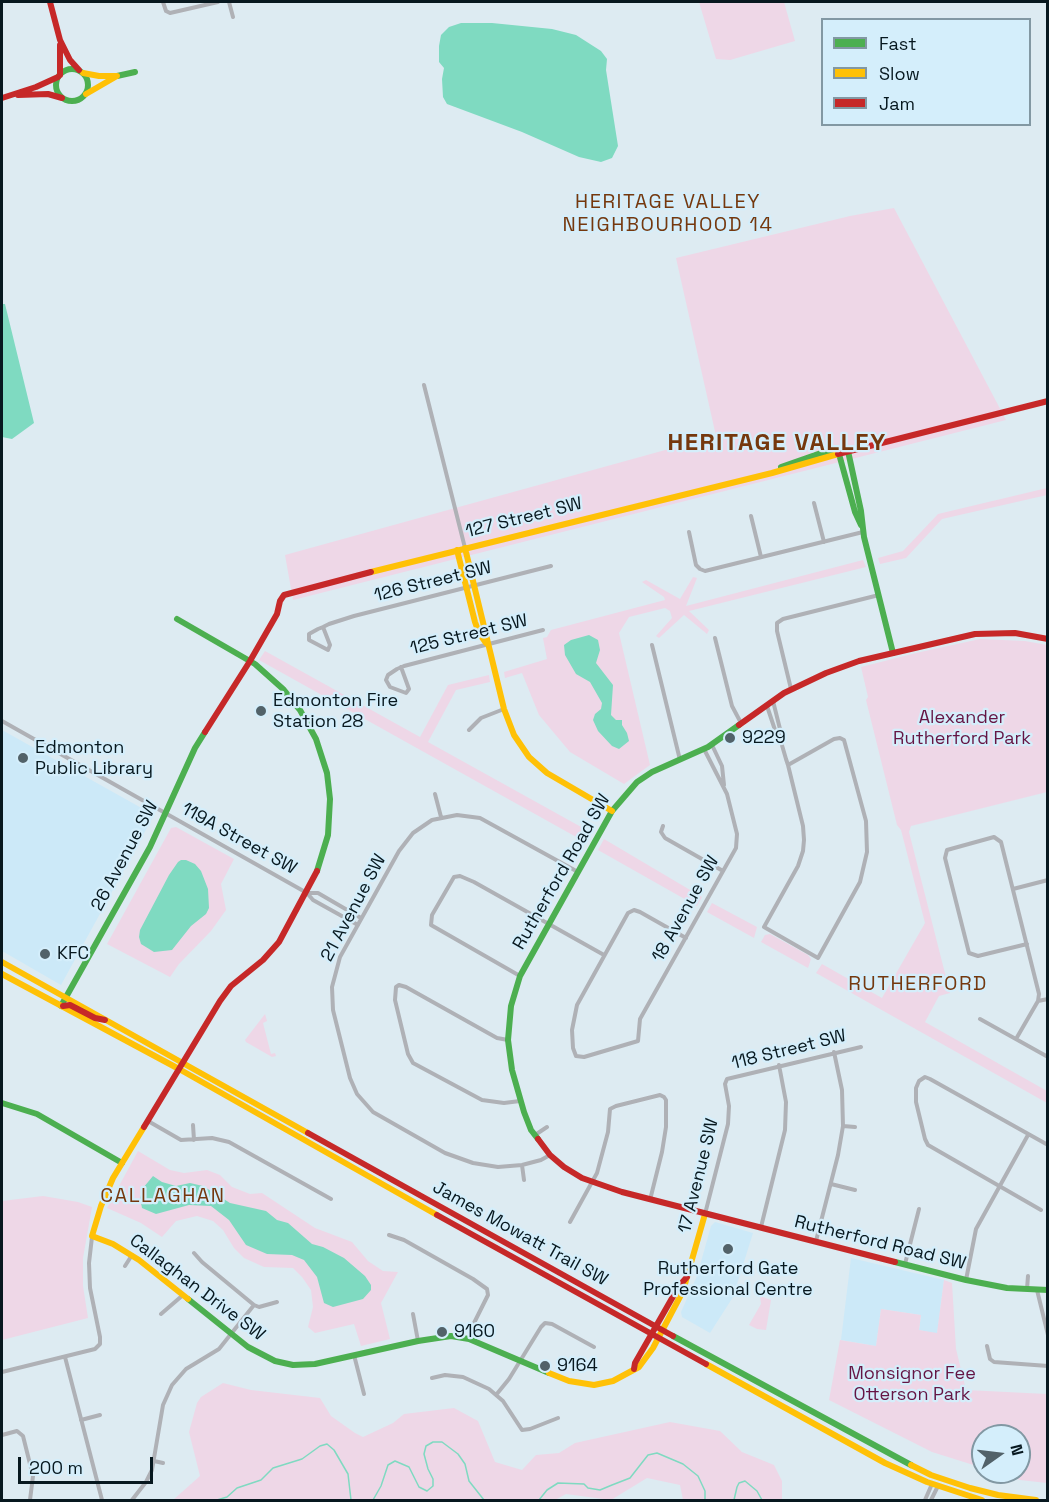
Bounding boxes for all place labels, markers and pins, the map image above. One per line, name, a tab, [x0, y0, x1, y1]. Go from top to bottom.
place label: Edmonton Fire Station 28	[273, 690, 398, 732]
marker: Edmonton Fire Station 28	[254, 704, 268, 718]
place label: 9229	[742, 727, 786, 749]
marker: 9229	[723, 731, 737, 745]
place label: Edmonton Public Library	[35, 737, 153, 780]
marker: Edmonton Public Library	[16, 751, 30, 765]
place label: KFC	[57, 943, 89, 965]
marker: KFC	[38, 947, 52, 961]
marker: Rutherford Gate Professional Centre	[721, 1242, 735, 1256]
place label: Rutherford Gate Professional Centre	[643, 1258, 813, 1300]
place label: 9160	[454, 1321, 495, 1343]
marker: 9160	[435, 1325, 449, 1339]
place label: 9164	[557, 1355, 598, 1377]
marker: 9164	[538, 1359, 552, 1373]

